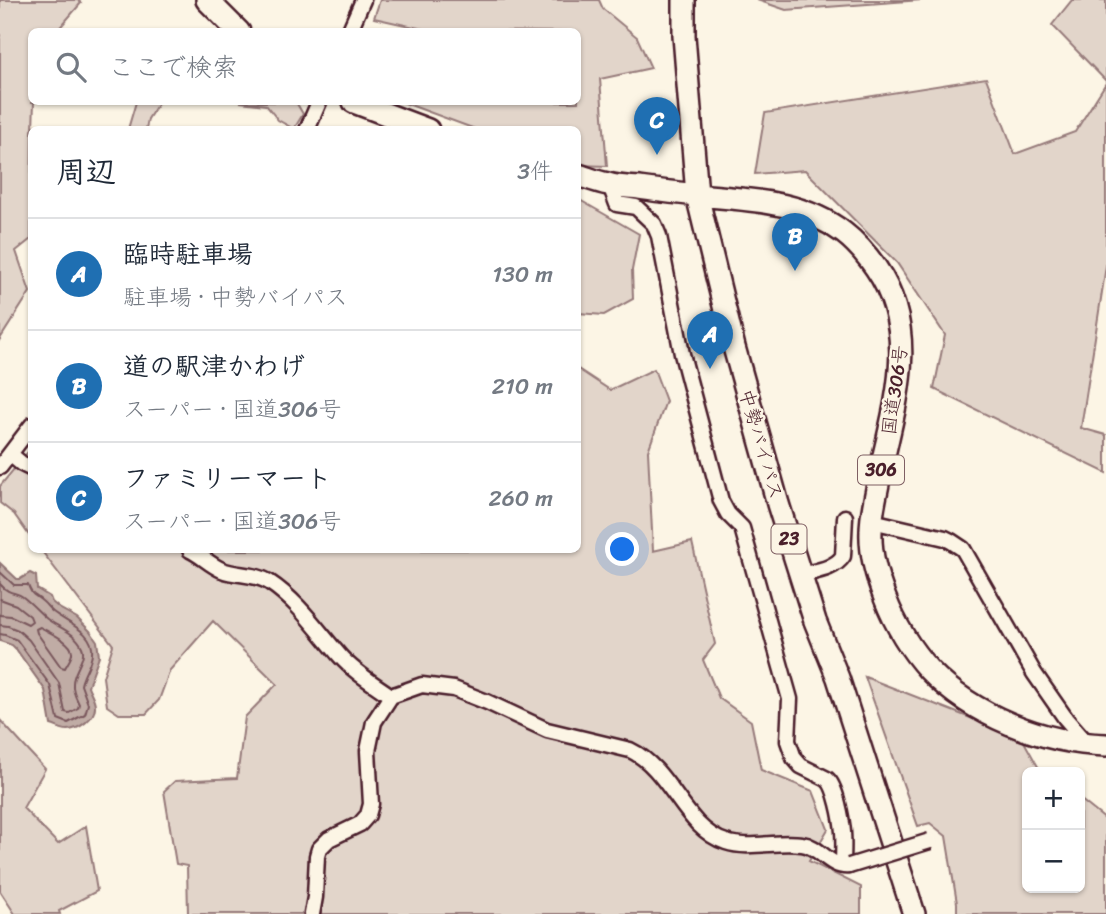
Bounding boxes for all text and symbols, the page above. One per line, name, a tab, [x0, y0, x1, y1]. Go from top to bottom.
search box	[28, 28, 581, 105]
text: ここで検索	[108, 44, 238, 90]
icon: search	[52, 48, 90, 86]
pin: C	[634, 97, 680, 155]
text: 周辺	[56, 145, 116, 199]
text: 3件	[517, 151, 553, 192]
pin: B	[772, 213, 818, 271]
text: 臨時駐車場	[123, 231, 253, 277]
text: A	[71, 254, 87, 295]
text: 130 m	[492, 254, 553, 295]
text: 駐車場 · 中勢バイパス	[123, 277, 348, 318]
pin: A	[687, 311, 733, 369]
text: 道の駅津かわげ	[123, 343, 305, 389]
street label: 国道306号	[872, 343, 917, 437]
text: B	[72, 366, 86, 407]
text: 210 m	[492, 366, 553, 407]
street label: 中勢バイパス	[730, 385, 793, 503]
text: スーパー · 国道306号	[123, 389, 341, 430]
text: ファミリーマート	[123, 455, 332, 501]
road number: 306	[858, 456, 904, 484]
text: C	[72, 478, 86, 519]
text: 260 m	[488, 478, 553, 519]
text: スーパー · 国道306号	[123, 501, 341, 542]
road number: 23	[772, 524, 806, 554]
your location	[605, 532, 639, 566]
map controls	[1022, 767, 1085, 893]
button: +	[1022, 767, 1085, 830]
button: −	[1022, 830, 1085, 893]

